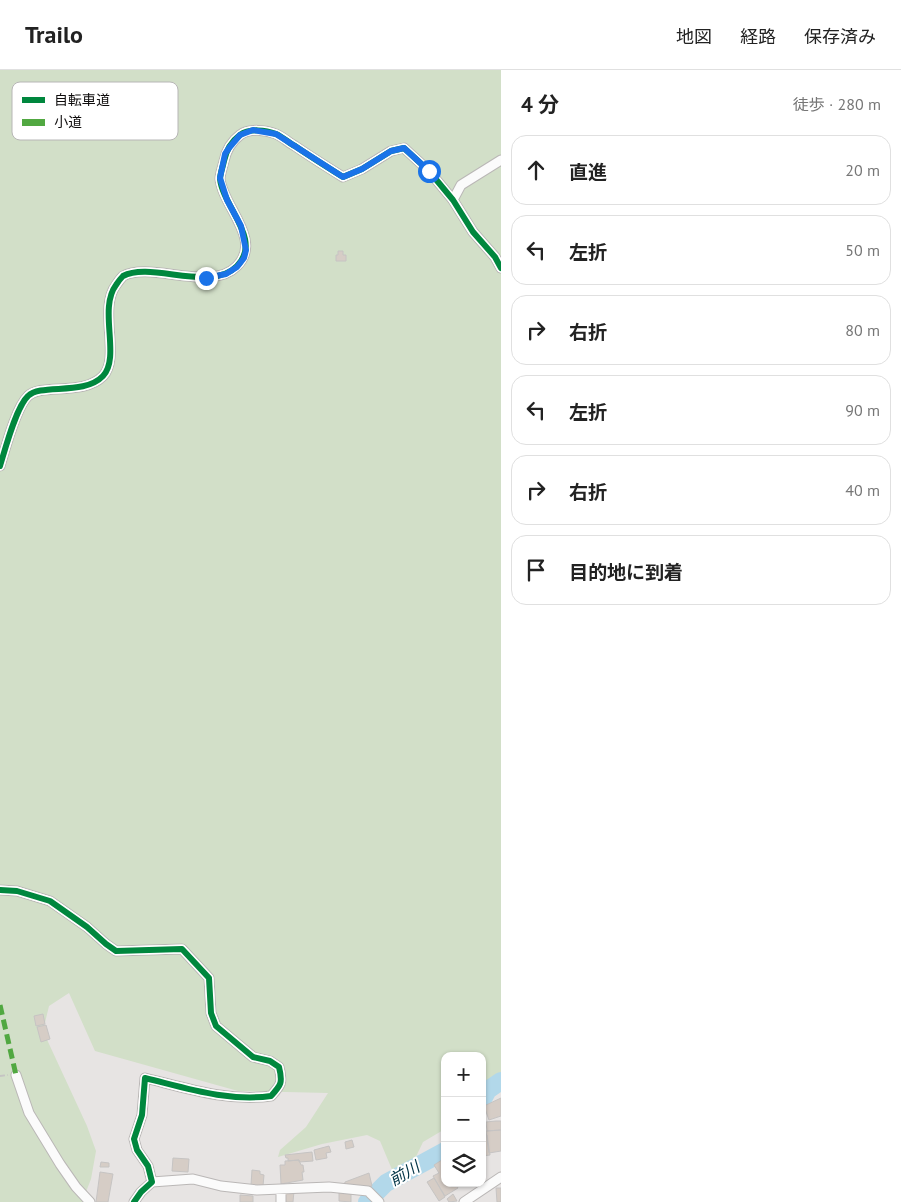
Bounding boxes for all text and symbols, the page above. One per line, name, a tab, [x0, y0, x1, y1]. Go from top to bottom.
text: Trailo	[25, 19, 83, 50]
text: 地図	[676, 25, 712, 48]
text: 経路	[740, 25, 776, 48]
text: 保存済み	[804, 25, 876, 48]
legend	[12, 82, 178, 140]
text: 自転車道	[54, 91, 110, 109]
text: 4 分	[521, 91, 559, 118]
text: 徒歩 · 280 m	[793, 94, 881, 114]
text: 小道	[54, 113, 82, 131]
icon: ahead	[522, 156, 550, 184]
route start	[418, 160, 441, 183]
text: 直進	[569, 160, 607, 184]
text: 20 m	[845, 160, 880, 180]
icon: left	[522, 236, 550, 264]
text: 左折	[569, 240, 607, 264]
text: 50 m	[845, 240, 880, 260]
route end	[195, 267, 218, 290]
icon: right	[522, 316, 550, 344]
text: 右折	[569, 320, 607, 344]
text: 80 m	[845, 320, 880, 340]
icon: left	[522, 396, 550, 424]
text: 左折	[569, 400, 607, 424]
text: 90 m	[845, 400, 880, 420]
icon: right	[522, 476, 550, 504]
text: 右折	[569, 480, 607, 504]
text: 40 m	[845, 480, 880, 500]
icon: arrive	[522, 556, 550, 584]
text: 目的地に到着	[569, 560, 683, 584]
map controls	[441, 1052, 486, 1187]
button: +	[441, 1052, 486, 1097]
button: −	[441, 1097, 486, 1142]
button: layers	[441, 1142, 486, 1187]
water label: 前川	[385, 1155, 425, 1190]

